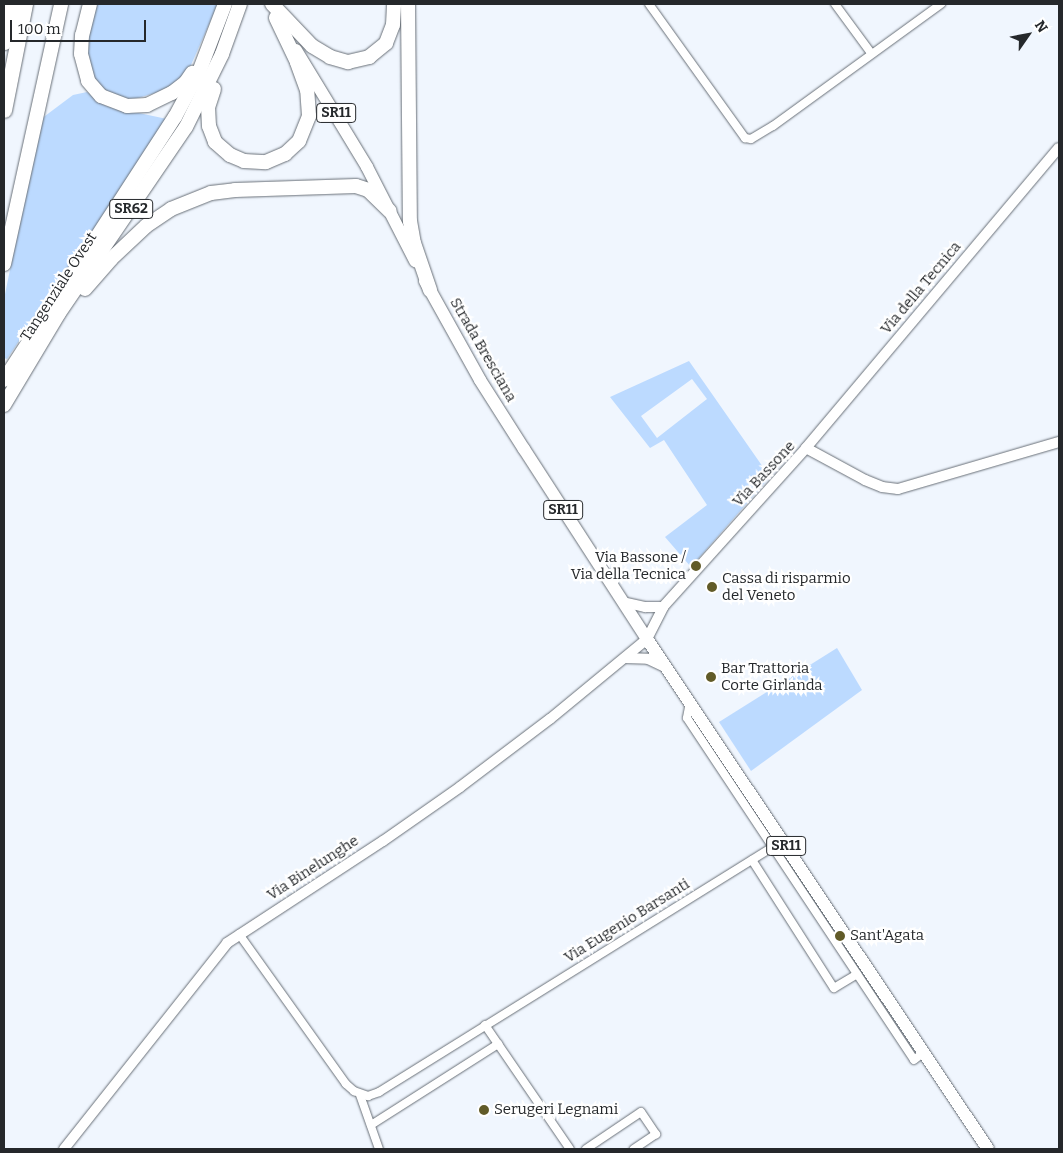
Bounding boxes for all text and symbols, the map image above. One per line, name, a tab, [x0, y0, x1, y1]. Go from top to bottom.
scale bar	[12, 10, 149, 42]
north arrow	[1003, 10, 1053, 60]
text: N	[1031, 17, 1051, 36]
text: 100 m	[18, 20, 61, 38]
road number: SR11	[316, 102, 356, 125]
road number: SR62	[108, 198, 154, 220]
street label: Tangenziale Ovest	[17, 229, 101, 345]
street label: Via della Tecnica	[877, 238, 965, 338]
street label: Strada Bresciana	[446, 295, 520, 405]
street label: Via Bassone	[729, 437, 799, 511]
road number: SR11	[543, 498, 583, 522]
place label: Via Bassone / Via della Tecnica	[571, 548, 686, 583]
marker: Via Bassone / Via della Tecnica	[690, 560, 702, 572]
place label: Cassa di risparmio del Veneto	[722, 569, 851, 604]
marker: Cassa di risparmio del Veneto	[706, 581, 718, 593]
place label: Bar Trattoria Corte Girlanda	[721, 659, 823, 694]
marker: Bar Trattoria Corte Girlanda	[705, 671, 717, 683]
street label: Via Binelunghe	[264, 832, 362, 904]
road number: SR11	[766, 834, 806, 858]
street label: Via Eugenio Barsanti	[561, 875, 693, 967]
place label: Sant'Agata	[850, 927, 924, 945]
marker: Sant'Agata	[834, 930, 846, 942]
place label: Serugeri Legnami	[494, 1101, 618, 1119]
marker: Serugeri Legnami	[478, 1104, 490, 1116]

